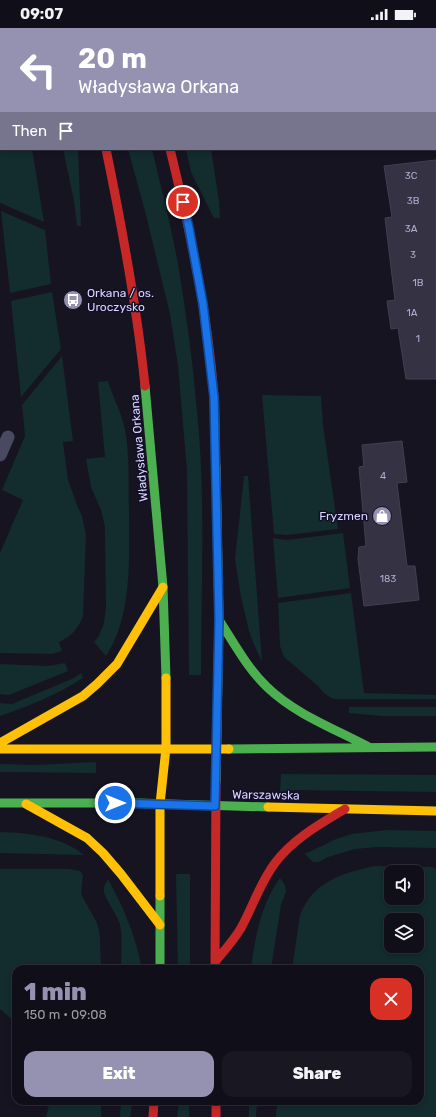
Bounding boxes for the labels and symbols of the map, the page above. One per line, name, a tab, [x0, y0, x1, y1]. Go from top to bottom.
house number: 3C	[405, 170, 418, 182]
pin	[166, 185, 200, 219]
house number: 3B	[407, 195, 420, 207]
house number: 3A	[405, 223, 418, 235]
house number: 3	[410, 249, 416, 261]
house number: 1B	[413, 277, 424, 289]
place label: Orkana / os. Uroczysko	[87, 286, 154, 314]
bus stop icon: Orkana / os. Uroczysko	[62, 289, 84, 311]
house number: 1A	[407, 307, 418, 319]
house number: 1	[416, 333, 420, 345]
street label: Władysława Orkana	[127, 394, 151, 502]
house number: 4	[380, 470, 386, 482]
shop icon: Fryzmen	[371, 505, 393, 527]
place label: Fryzmen	[319, 509, 368, 523]
house number: 183	[380, 573, 396, 585]
position arrow	[94, 782, 136, 824]
street label: Warszawska	[232, 787, 300, 803]

